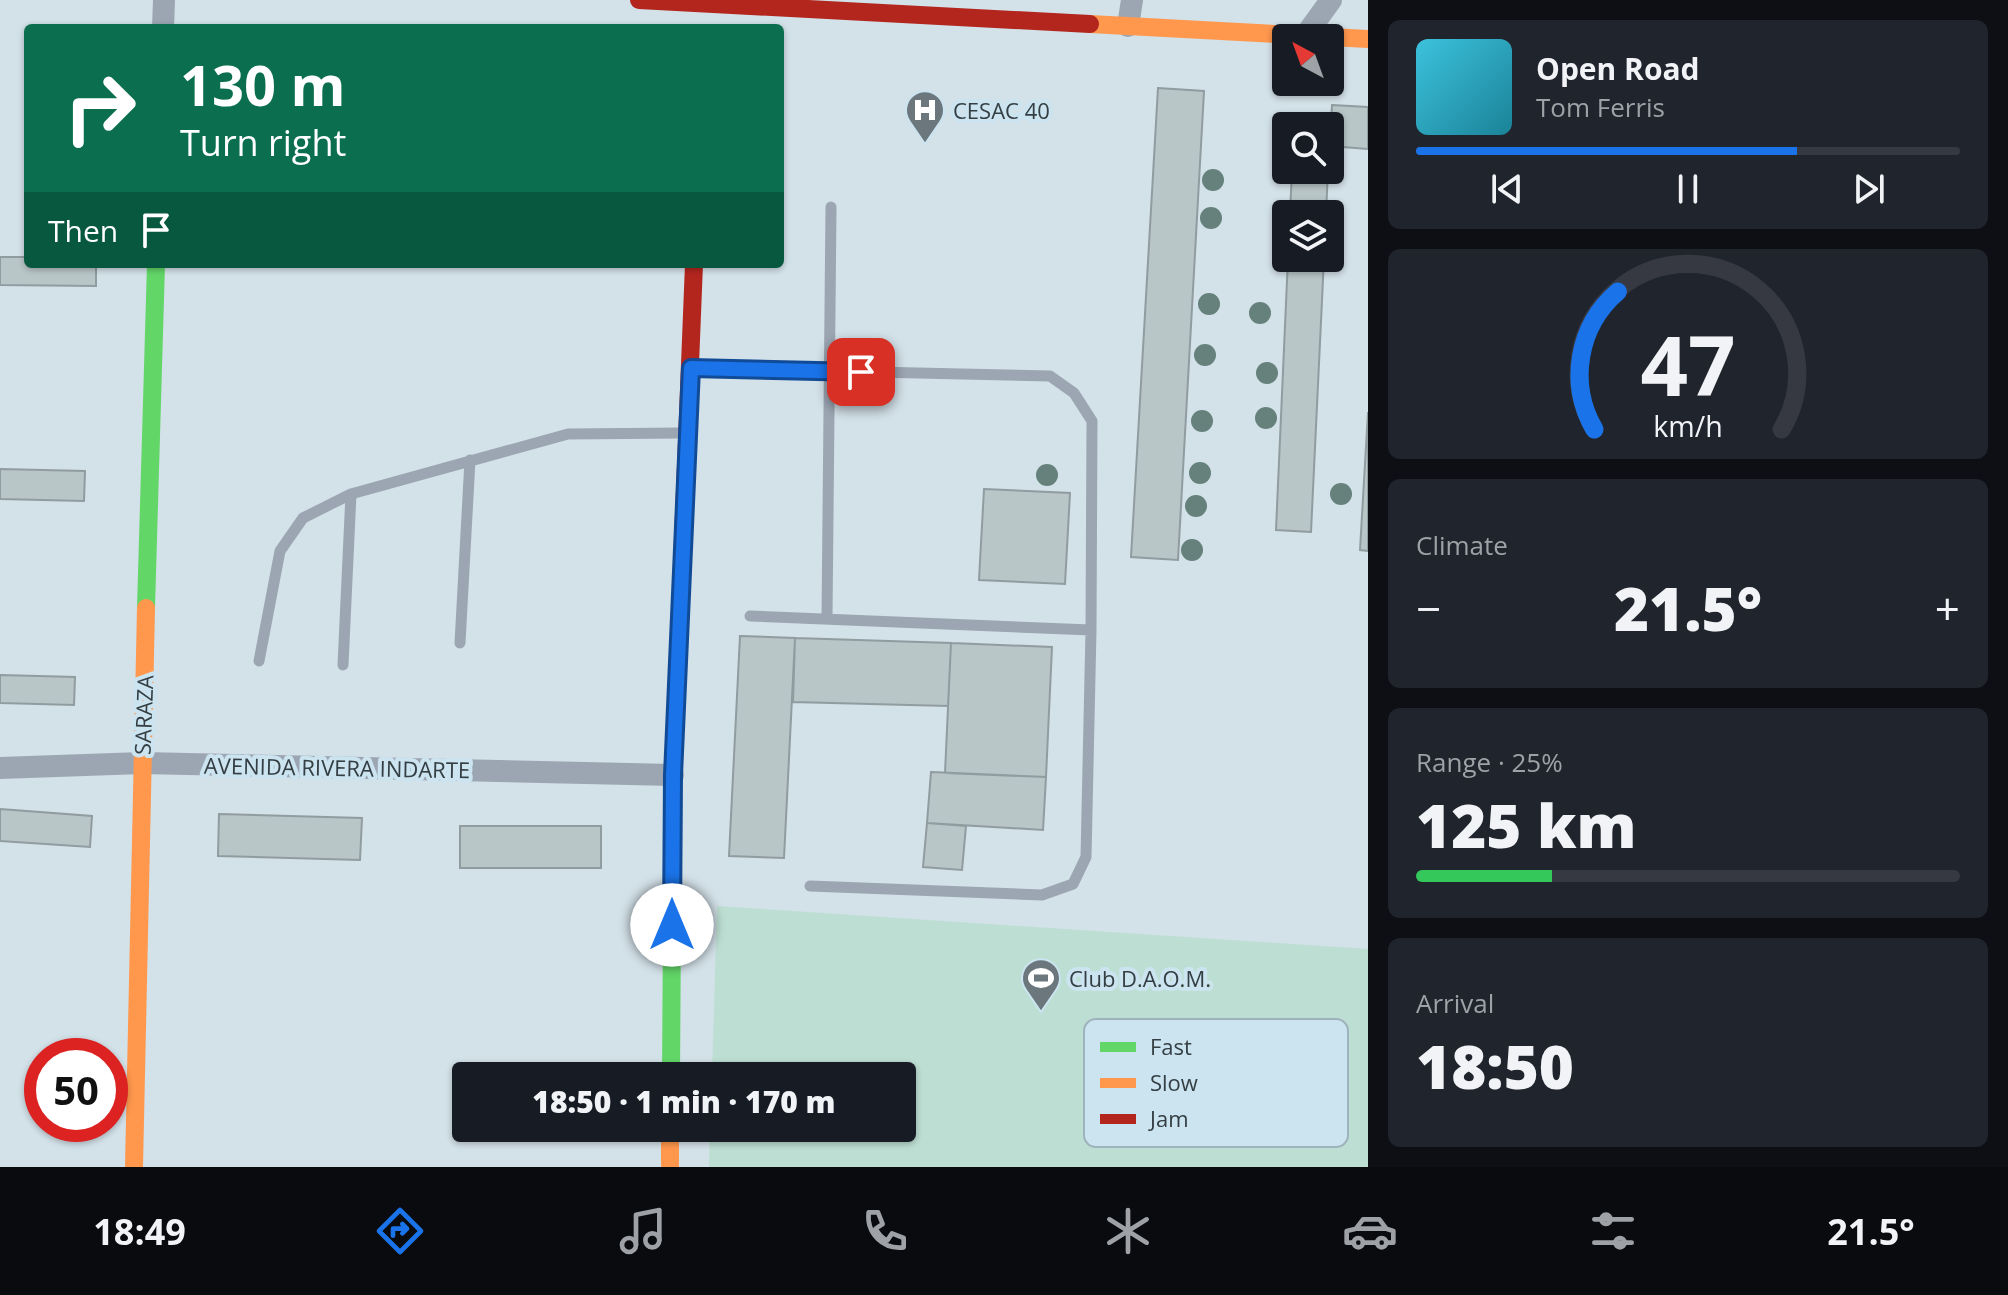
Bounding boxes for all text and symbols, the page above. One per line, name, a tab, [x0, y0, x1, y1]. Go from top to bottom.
north arrow	[1272, 24, 1344, 96]
map controls	[1272, 24, 1344, 272]
text: 130 m	[180, 46, 346, 122]
text: Open Road	[1536, 48, 1700, 89]
icon: right	[48, 56, 152, 160]
hospital icon: CESAC 40	[904, 89, 946, 144]
text: Tom Ferris	[1536, 89, 1665, 125]
place label: CESAC 40	[953, 95, 1050, 125]
button: search	[1272, 112, 1344, 184]
text: Turn right	[180, 118, 346, 167]
icon: previous	[1485, 167, 1529, 211]
icon: pause	[1666, 167, 1710, 211]
icon: next	[1847, 167, 1891, 211]
button: layers	[1272, 200, 1344, 272]
icon: arrive	[134, 208, 178, 252]
text: Then	[48, 210, 118, 251]
text: 47	[1640, 307, 1736, 420]
pin	[827, 338, 895, 406]
icon: arrive	[839, 350, 883, 394]
text: km/h	[1653, 406, 1723, 445]
text: Climate	[1416, 527, 1508, 563]
text: 21.5°	[1614, 567, 1762, 649]
text: −	[1416, 578, 1441, 638]
text: +	[1935, 578, 1960, 638]
street label: SARAZA	[127, 674, 159, 755]
text: Range · 25%	[1416, 744, 1563, 780]
street label: AVENIDA RIVERA INDARTE	[204, 750, 470, 784]
text: 125 km	[1416, 784, 1637, 866]
position arrow	[630, 883, 714, 967]
sports icon: Club D.A.O.M.	[1020, 957, 1062, 1012]
place label: Club D.A.O.M.	[1069, 963, 1211, 993]
text: Arrival	[1416, 985, 1494, 1021]
legend	[1084, 1019, 1348, 1147]
text: 18:50	[1416, 1025, 1574, 1107]
text: Fast	[1150, 1031, 1192, 1061]
speed limit sign: 50	[24, 1038, 128, 1142]
text: Slow	[1150, 1067, 1198, 1097]
text: 18:50 · 1 min · 170 m	[532, 1081, 836, 1122]
text: Jam	[1148, 1103, 1189, 1133]
icon: directions	[372, 1203, 428, 1259]
icon: music	[615, 1203, 671, 1259]
icon: phone	[857, 1203, 913, 1259]
icon: climate	[1100, 1203, 1156, 1259]
icon: car	[1342, 1203, 1398, 1259]
icon: filters	[1585, 1203, 1641, 1259]
text: 18:49	[93, 1207, 186, 1256]
text: 21.5°	[1827, 1207, 1915, 1256]

